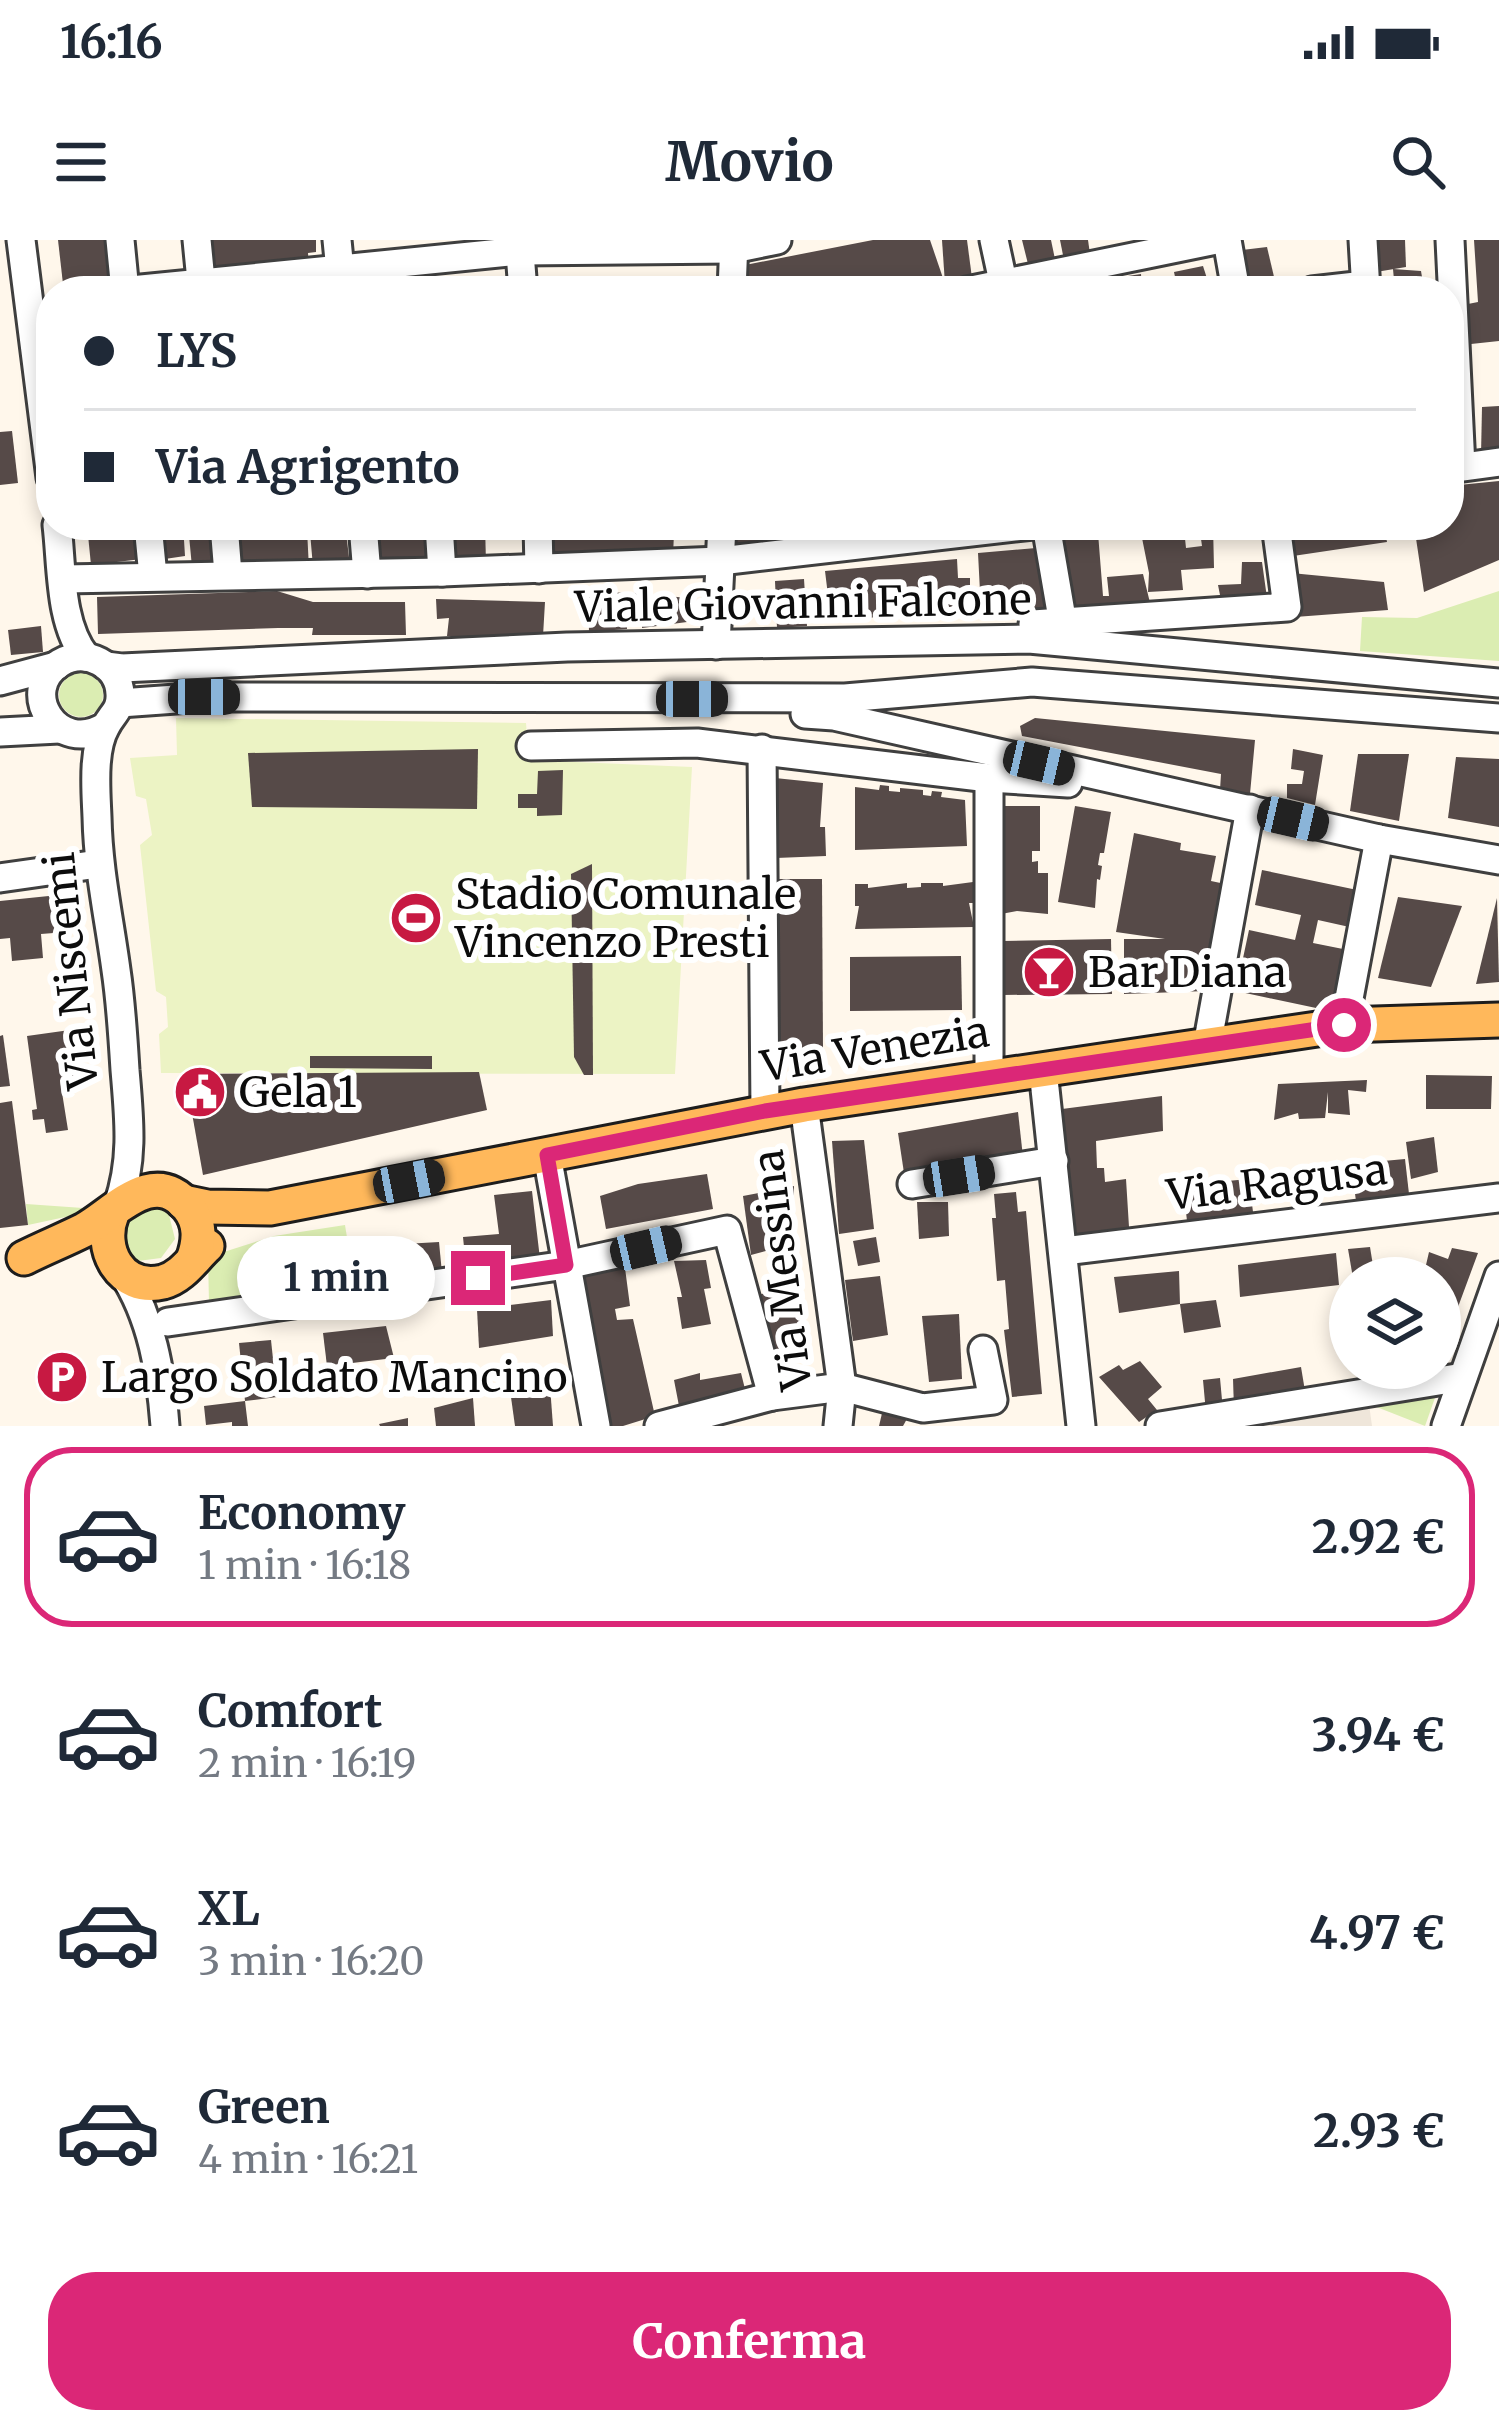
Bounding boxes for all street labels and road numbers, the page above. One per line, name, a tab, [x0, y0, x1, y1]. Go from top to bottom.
street label: Viale Giovanni Falcone	[573, 573, 1032, 633]
street label: Via Niscemi	[33, 850, 109, 1093]
street label: Via Venezia	[756, 1005, 993, 1093]
street label: Via Ragusa	[1163, 1143, 1390, 1222]
street label: Via Messina	[741, 1147, 823, 1394]

